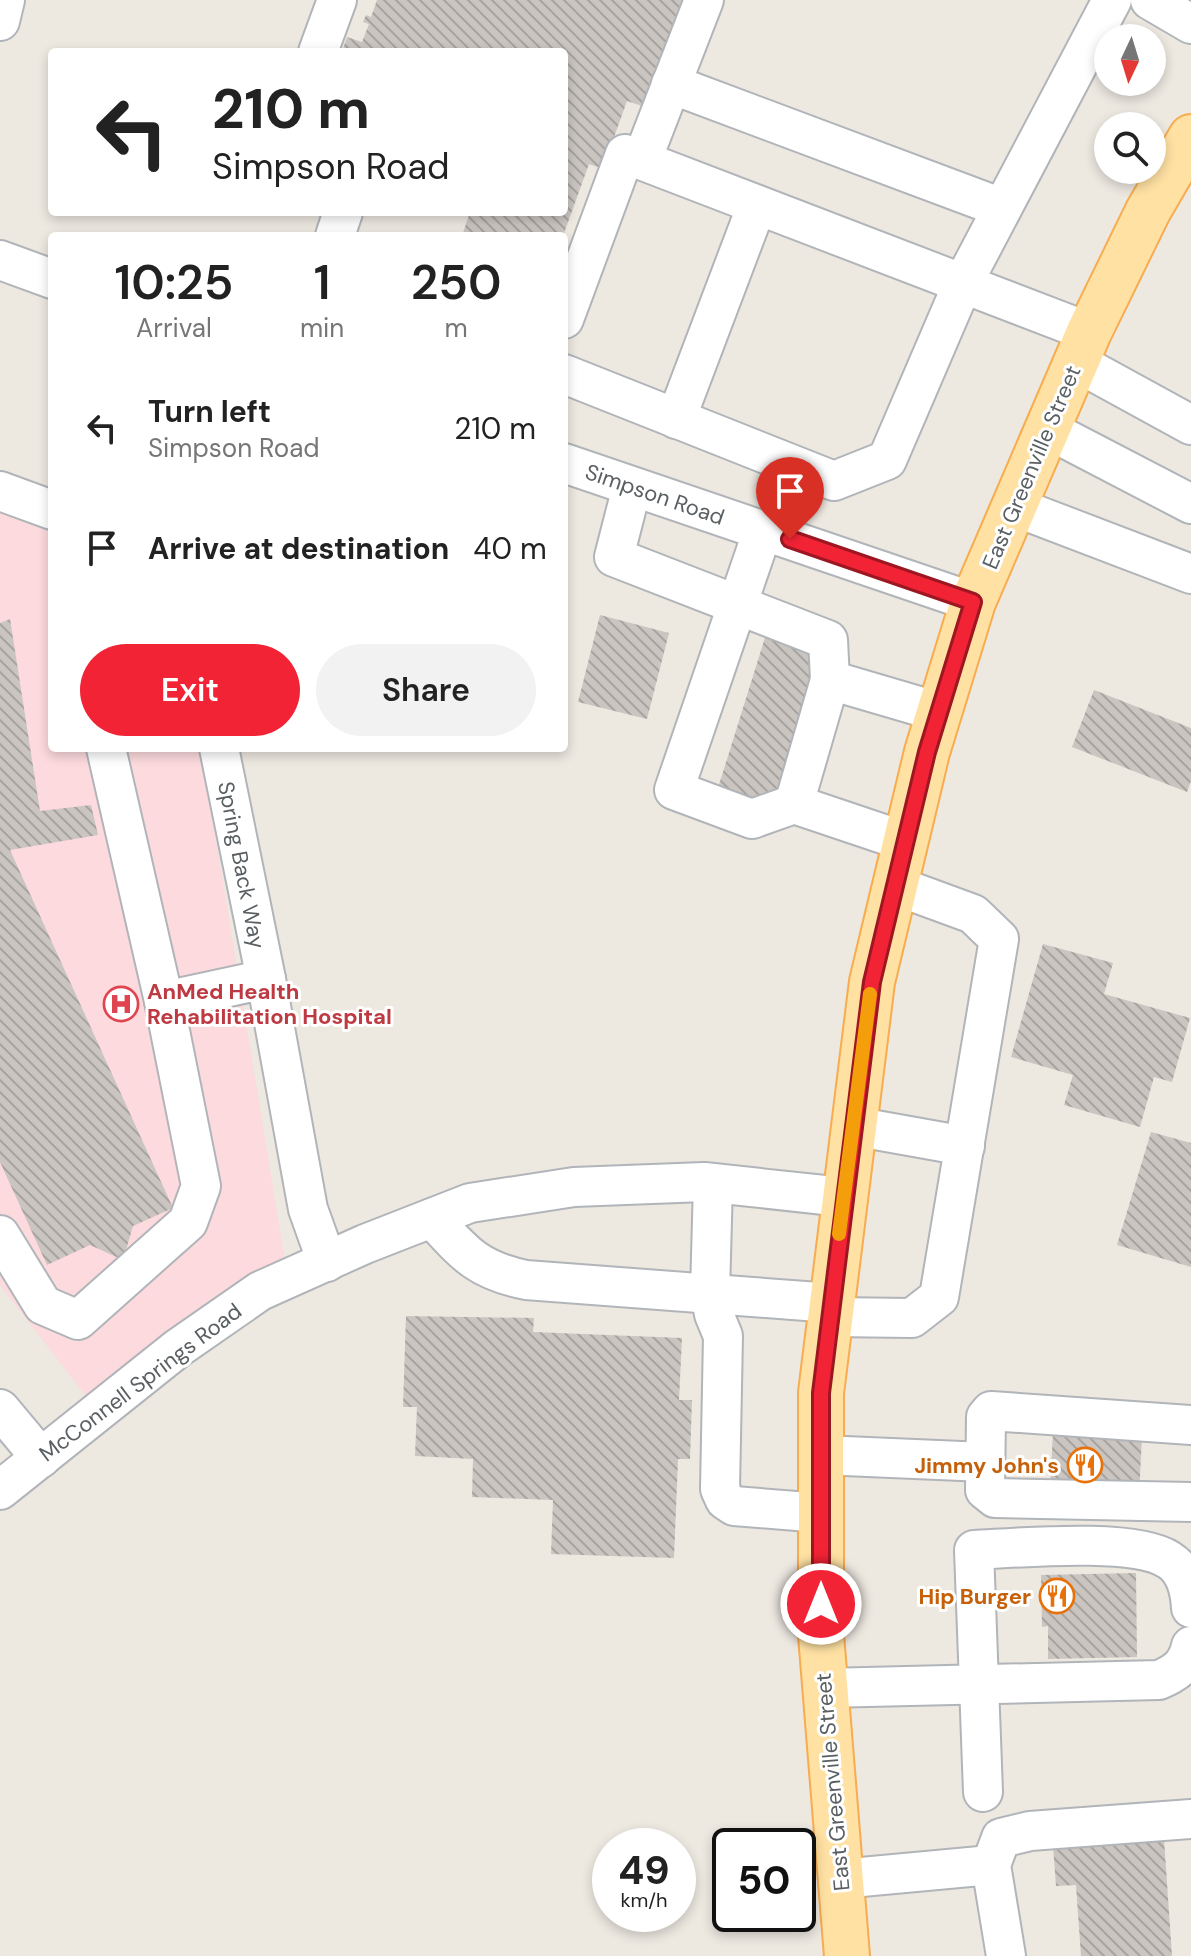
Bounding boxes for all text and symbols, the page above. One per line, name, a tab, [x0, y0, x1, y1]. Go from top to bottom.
north arrow	[1094, 24, 1166, 96]
map controls	[1094, 24, 1166, 184]
text: 210 m	[212, 72, 370, 145]
icon: left	[80, 80, 184, 184]
button: search	[1094, 112, 1166, 184]
text: Simpson Road	[212, 143, 450, 190]
text: 10:25	[114, 251, 233, 314]
text: 1	[314, 251, 330, 314]
text: 250	[411, 251, 502, 314]
text: Arrival	[136, 311, 212, 345]
text: min	[300, 311, 344, 345]
text: m	[445, 311, 468, 345]
street label: East Greenville Street	[975, 361, 1088, 573]
text: Turn left	[148, 392, 271, 431]
icon: left	[80, 406, 124, 450]
text: 210 m	[454, 409, 536, 448]
text: Simpson Road	[148, 431, 320, 465]
street label: Simpson Road	[581, 457, 728, 532]
pin	[756, 457, 824, 539]
icon: arrive	[768, 469, 812, 513]
icon: arrive	[80, 526, 124, 570]
text: Arrive at destination	[148, 529, 449, 568]
text: 40 m	[473, 529, 547, 568]
button: Exit	[80, 644, 300, 736]
button: Share	[316, 644, 536, 736]
street label: Spring Back Way	[211, 779, 272, 951]
place label: AnMed Health Rehabilitation Hospital	[147, 977, 392, 1031]
hospital icon: AnMed Health Rehabilitation Hospital	[102, 985, 140, 1023]
street label: McConnell Springs Road	[33, 1297, 247, 1468]
restaurant icon: Jimmy John's	[1066, 1446, 1104, 1484]
place label: Jimmy John's	[914, 1451, 1059, 1480]
position arrow	[779, 1562, 863, 1646]
restaurant icon: Hip Burger	[1038, 1577, 1076, 1615]
place label: Hip Burger	[918, 1582, 1031, 1611]
street label: East Greenville Street	[809, 1672, 856, 1892]
speed limit sign: 50	[712, 1828, 816, 1932]
text: 49	[618, 1844, 670, 1896]
text: km/h	[620, 1887, 668, 1913]

